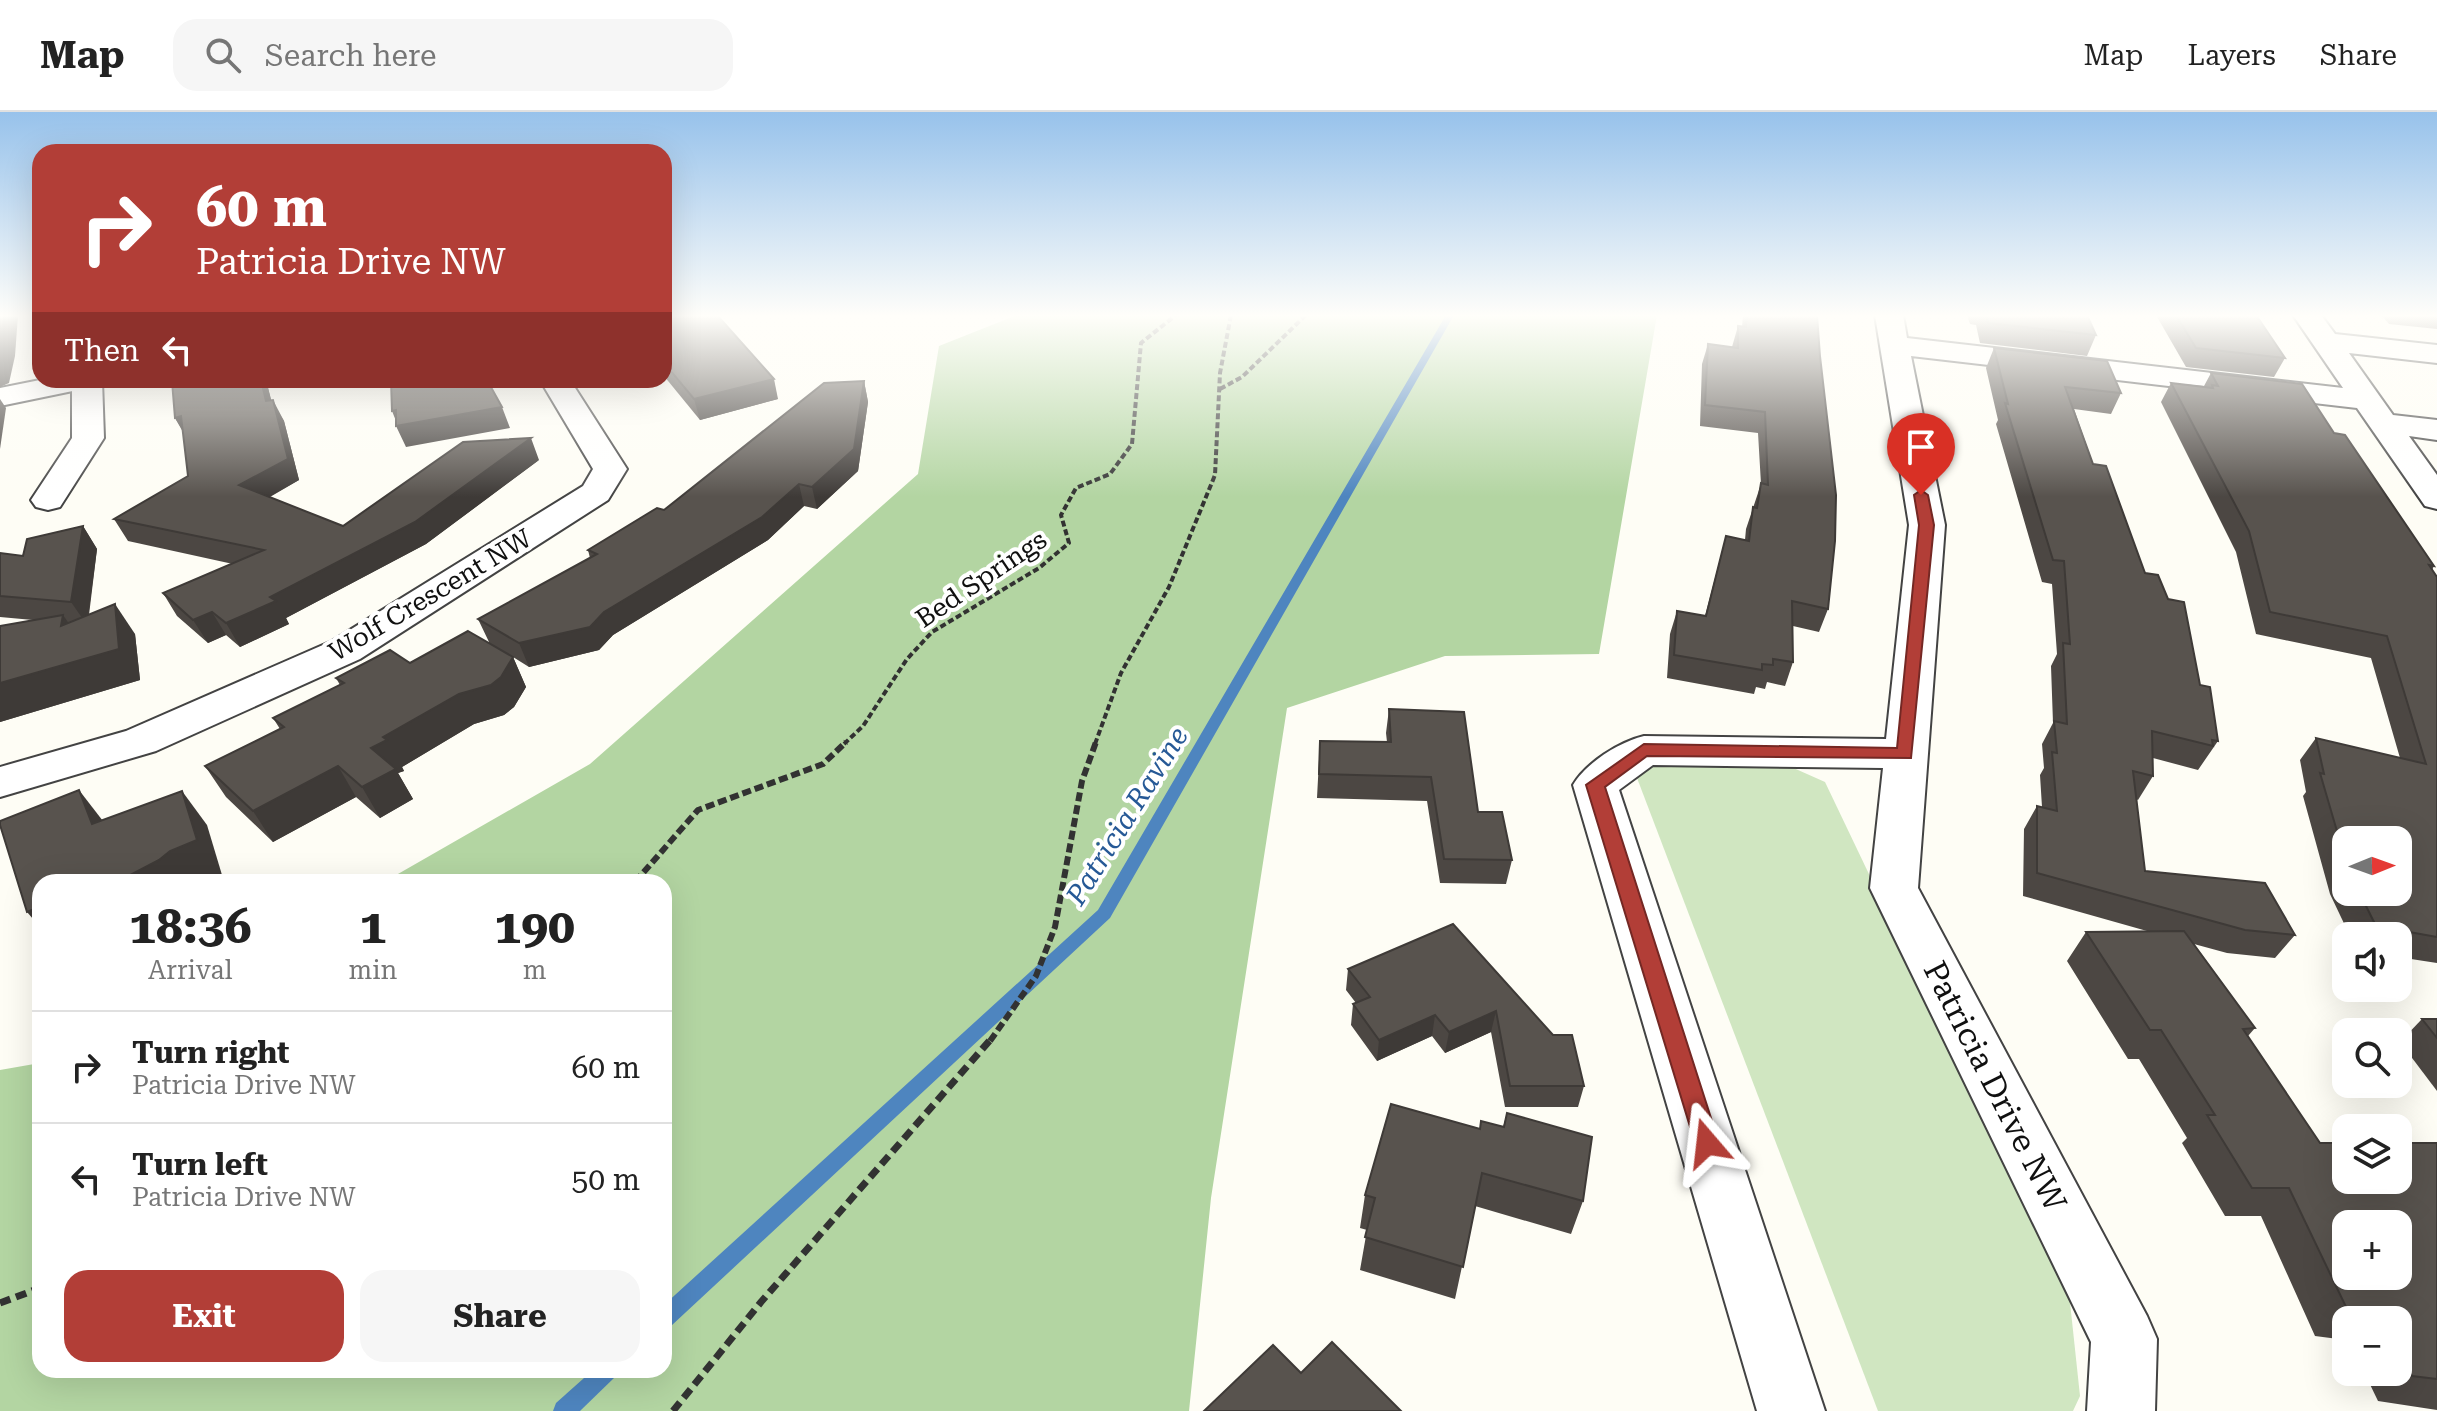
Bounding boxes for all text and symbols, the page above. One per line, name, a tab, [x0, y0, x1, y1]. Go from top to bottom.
search box	[173, 19, 733, 91]
text: Map	[40, 33, 125, 77]
icon: search	[201, 33, 245, 77]
text: Search here	[265, 38, 437, 73]
text: Map	[2084, 39, 2143, 72]
text: Layers	[2187, 39, 2276, 72]
text: Share	[2320, 39, 2397, 72]
text: 60 m	[196, 174, 327, 240]
icon: right	[64, 176, 168, 280]
text: Patricia Drive NW	[196, 241, 506, 283]
icon: left	[155, 328, 199, 372]
text: Then	[64, 333, 139, 368]
pin	[1887, 413, 1955, 495]
icon: arrive	[1899, 425, 1943, 469]
street label: Wolf Crescent NW	[323, 522, 537, 667]
street label: Bed Springs	[910, 524, 1052, 634]
water label: Patricia Ravine	[1059, 721, 1195, 912]
north arrow	[2332, 826, 2412, 906]
map controls	[2332, 826, 2412, 1386]
text: 18:36	[129, 899, 252, 955]
text: 1	[359, 899, 386, 955]
text: 190	[494, 899, 575, 955]
button: sound	[2332, 922, 2412, 1002]
text: Arrival	[148, 955, 233, 985]
text: min	[349, 955, 397, 985]
text: m	[523, 955, 547, 985]
street label: Patricia Drive NW	[1916, 955, 2075, 1218]
button: search	[2332, 1018, 2412, 1098]
text: Turn right	[132, 1035, 289, 1070]
icon: right	[64, 1045, 108, 1089]
text: 60 m	[571, 1050, 640, 1085]
text: Patricia Drive NW	[132, 1070, 356, 1100]
position arrow	[1665, 1101, 1749, 1185]
button: layers	[2332, 1114, 2412, 1194]
text: Turn left	[132, 1147, 268, 1182]
icon: left	[64, 1157, 108, 1201]
text: 50 m	[571, 1162, 640, 1197]
text: Patricia Drive NW	[132, 1182, 356, 1212]
button: +	[2332, 1210, 2412, 1290]
button: Exit	[64, 1270, 344, 1362]
button: Share	[360, 1270, 640, 1362]
button: −	[2332, 1306, 2412, 1386]

